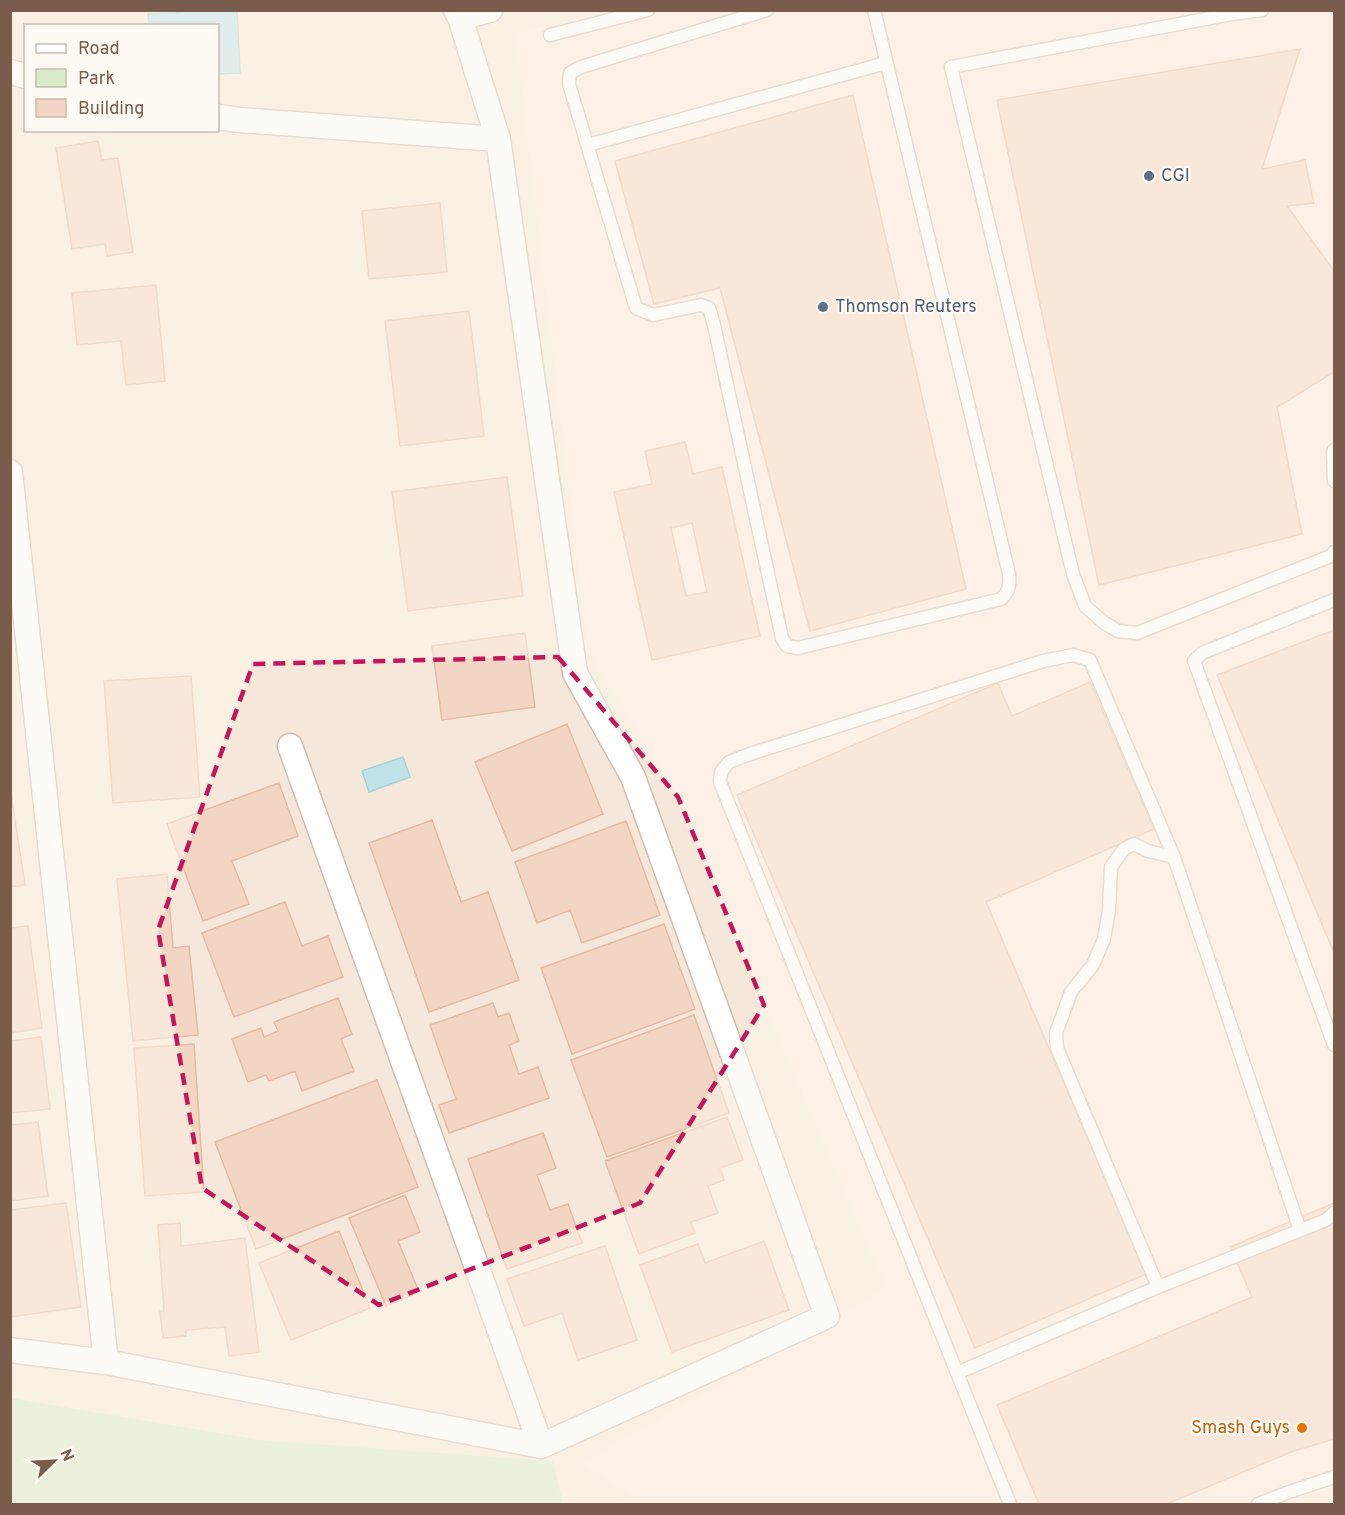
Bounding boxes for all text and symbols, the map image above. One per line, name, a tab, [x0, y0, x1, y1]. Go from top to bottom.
legend	[24, 24, 219, 132]
text: Road	[78, 38, 120, 61]
text: Park	[78, 68, 115, 91]
text: Building	[78, 98, 144, 121]
place label: CGI	[1161, 165, 1190, 188]
marker: CGI	[1142, 169, 1156, 183]
place label: Thomson Reuters	[835, 296, 977, 319]
marker: Thomson Reuters	[816, 300, 830, 314]
place label: Smash Guys	[1191, 1417, 1290, 1440]
marker: Smash Guys	[1295, 1421, 1309, 1435]
north arrow	[24, 1431, 84, 1491]
text: N	[54, 1446, 77, 1465]

